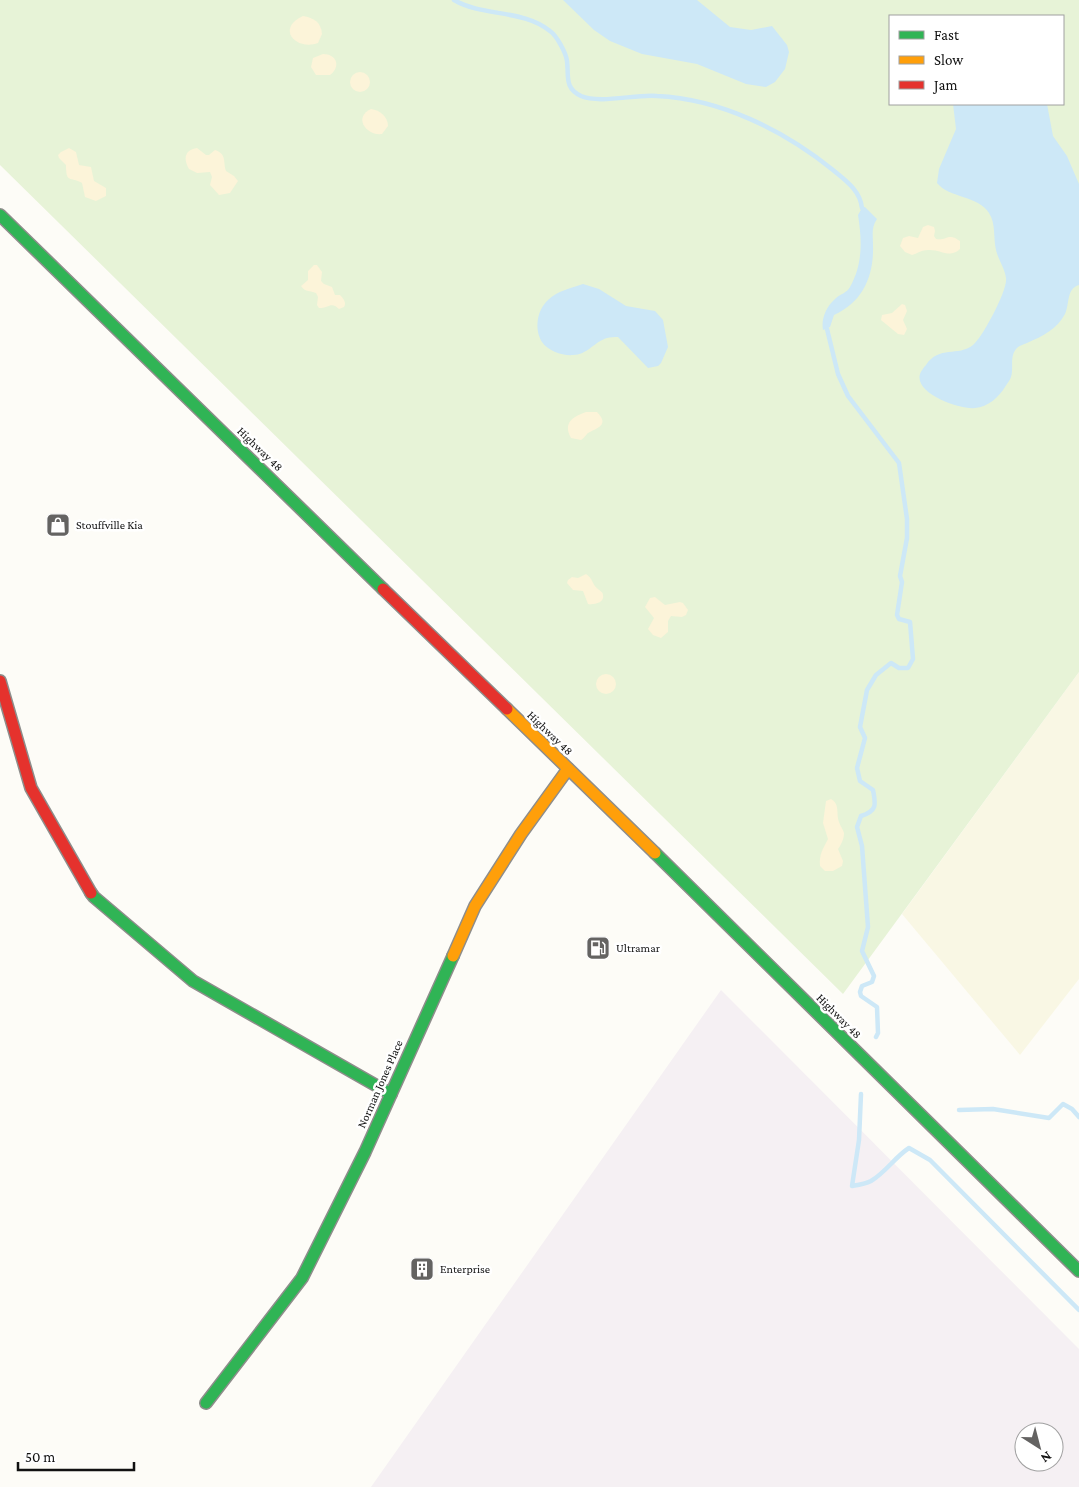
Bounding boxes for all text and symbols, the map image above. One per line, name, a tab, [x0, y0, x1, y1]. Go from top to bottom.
legend	[889, 15, 1064, 105]
text: Fast	[934, 27, 960, 43]
text: Slow	[934, 52, 964, 68]
text: Jam	[932, 77, 957, 94]
street label: Highway 48	[234, 424, 286, 474]
shop icon: Stouffville Kia	[45, 512, 71, 538]
place label: Stouffville Kia	[76, 518, 143, 532]
street label: Highway 48	[524, 708, 576, 758]
fuel station icon: Ultramar	[585, 935, 611, 961]
place label: Ultramar	[616, 941, 661, 955]
street label: Highway 48	[814, 991, 864, 1041]
street label: Norman Jones Place	[354, 1038, 406, 1130]
building icon: Enterprise	[409, 1256, 435, 1282]
place label: Enterprise	[440, 1262, 490, 1276]
north arrow	[1014, 1422, 1064, 1472]
scale bar	[18, 1440, 134, 1472]
text: N	[1038, 1448, 1055, 1467]
text: 50 m	[25, 1449, 55, 1465]

